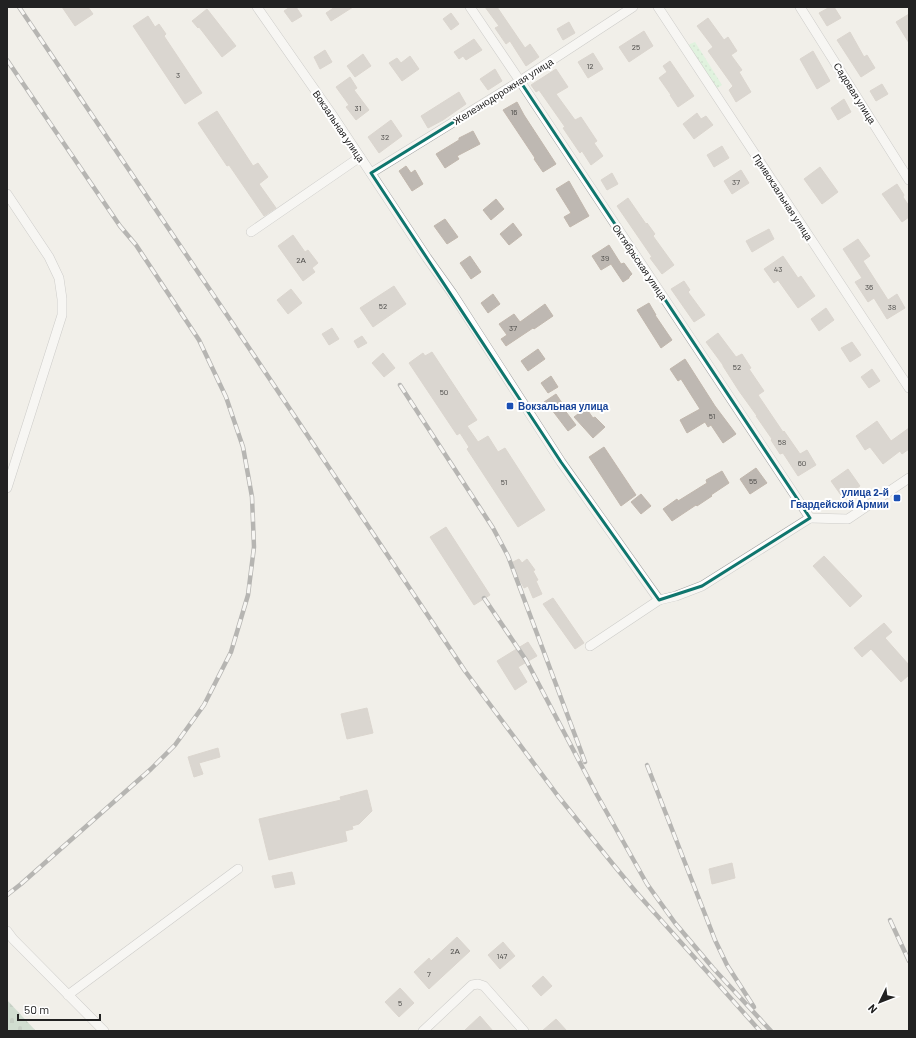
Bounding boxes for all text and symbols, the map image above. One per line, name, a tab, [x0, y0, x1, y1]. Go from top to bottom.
house number: 25	[632, 42, 640, 52]
street label: Железнодорожная улица	[451, 55, 556, 127]
street label: Садовая улица	[831, 60, 879, 126]
house number: 12	[586, 61, 594, 71]
house number: 3	[176, 70, 180, 80]
street label: Вокзальная улица	[311, 88, 368, 164]
house number: 31	[355, 103, 362, 113]
house number: 16	[511, 107, 517, 117]
house number: 32	[381, 132, 389, 142]
street label: Привокзальная улица	[751, 151, 816, 243]
house number: 37	[732, 177, 740, 187]
street label: Октябрьская улица	[610, 222, 670, 303]
house number: 39	[601, 253, 609, 263]
house number: 2А	[296, 255, 306, 265]
house number: 43	[774, 264, 782, 274]
house number: 36	[865, 282, 873, 292]
house number: 52	[379, 301, 387, 311]
house number: 38	[888, 302, 896, 312]
house number: 37	[509, 323, 517, 333]
house number: 52	[733, 362, 741, 372]
house number: 50	[440, 387, 448, 397]
place label: Вокзальная улица	[518, 400, 609, 412]
marker: Вокзальная улица	[505, 401, 515, 411]
house number: 51	[709, 411, 716, 421]
house number: 58	[778, 437, 786, 447]
house number: 60	[798, 458, 806, 468]
house number: 55	[749, 476, 757, 486]
house number: 51	[501, 477, 508, 487]
place label: улица 2-й Гвардейской Армии	[791, 486, 889, 510]
marker: улица 2-й Гвардейской Армии	[892, 493, 902, 503]
house number: 2А	[450, 946, 460, 956]
house number: 147	[497, 951, 508, 961]
house number: 7	[427, 969, 431, 979]
north arrow	[860, 982, 900, 1022]
scale bar	[18, 996, 100, 1022]
house number: 5	[398, 998, 402, 1008]
text: 50 m	[24, 1002, 49, 1016]
text: N	[865, 1002, 880, 1016]

